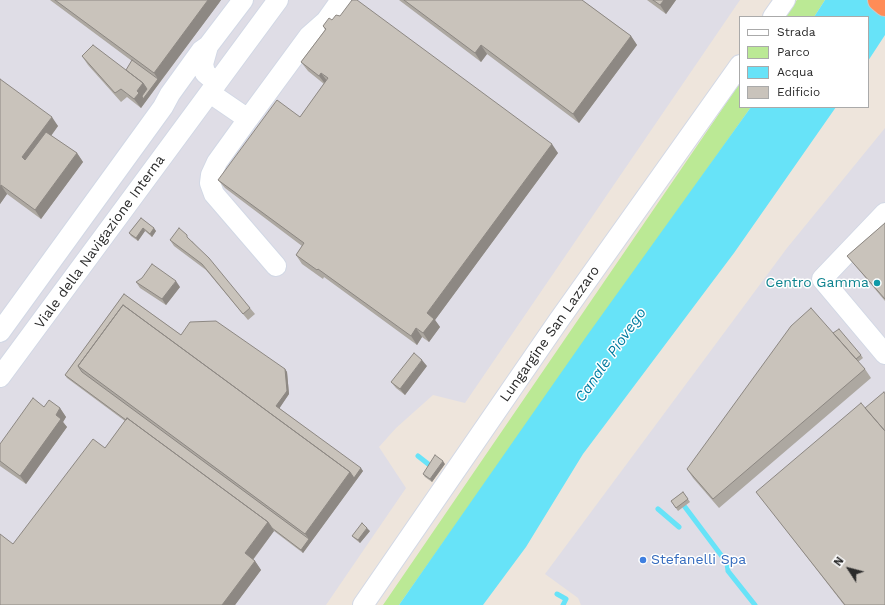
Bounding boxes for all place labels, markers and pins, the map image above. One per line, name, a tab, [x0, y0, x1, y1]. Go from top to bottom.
place label: Centro Gamma	[766, 275, 869, 291]
marker: Centro Gamma	[872, 278, 882, 288]
place label: Stefanelli Spa	[651, 552, 746, 568]
marker: Stefanelli Spa	[638, 555, 648, 565]

